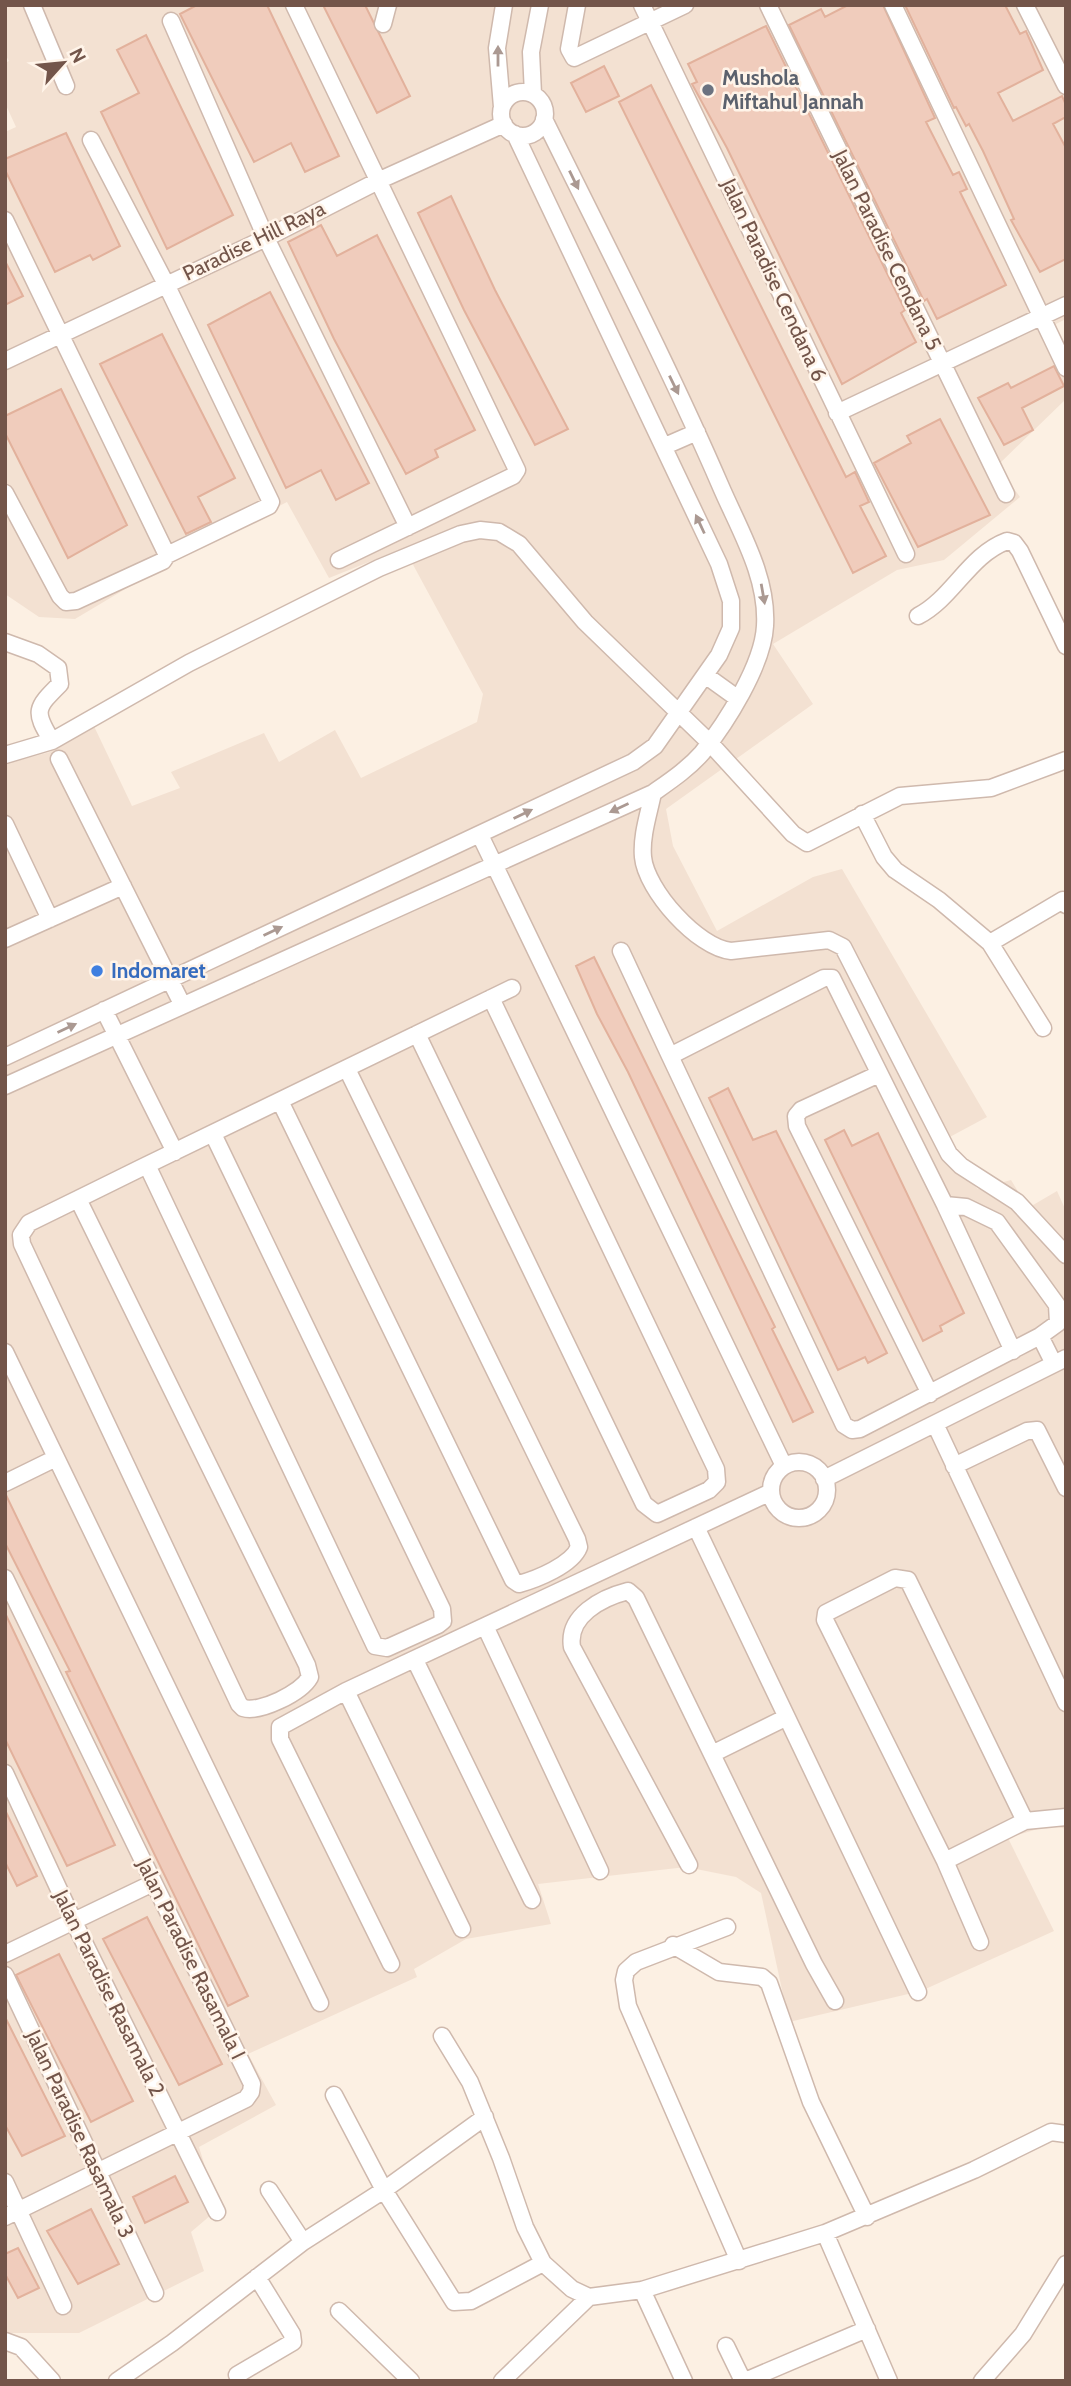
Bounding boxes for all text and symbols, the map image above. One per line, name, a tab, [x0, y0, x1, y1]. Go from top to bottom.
north arrow	[28, 28, 98, 98]
text: N	[64, 44, 91, 67]
one-way arrow	[492, 45, 504, 67]
place label: Mushola Miftahul Jannah	[722, 65, 864, 114]
marker: Mushola Miftahul Jannah	[700, 82, 716, 98]
street label: Jalan Paradise Cendana 5	[828, 144, 947, 354]
one-way arrow	[569, 170, 580, 190]
street label: Jalan Paradise Cendana 6	[716, 174, 832, 385]
street label: Paradise Hill Raya	[179, 195, 329, 286]
one-way arrow	[668, 375, 680, 395]
one-way arrow	[695, 514, 706, 535]
one-way arrow	[757, 583, 768, 605]
one-way arrow	[609, 802, 629, 814]
one-way arrow	[513, 808, 533, 820]
one-way arrow	[263, 925, 283, 937]
place label: Indomaret	[111, 958, 206, 983]
marker: Indomaret	[89, 963, 105, 979]
one-way arrow	[57, 1022, 77, 1034]
street label: Jalan Paradise Rasamala I	[131, 1853, 251, 2063]
street label: Jalan Paradise Rasamala 2	[48, 1885, 170, 2100]
street label: Jalan Paradise Rasamala 3	[21, 2025, 140, 2242]

